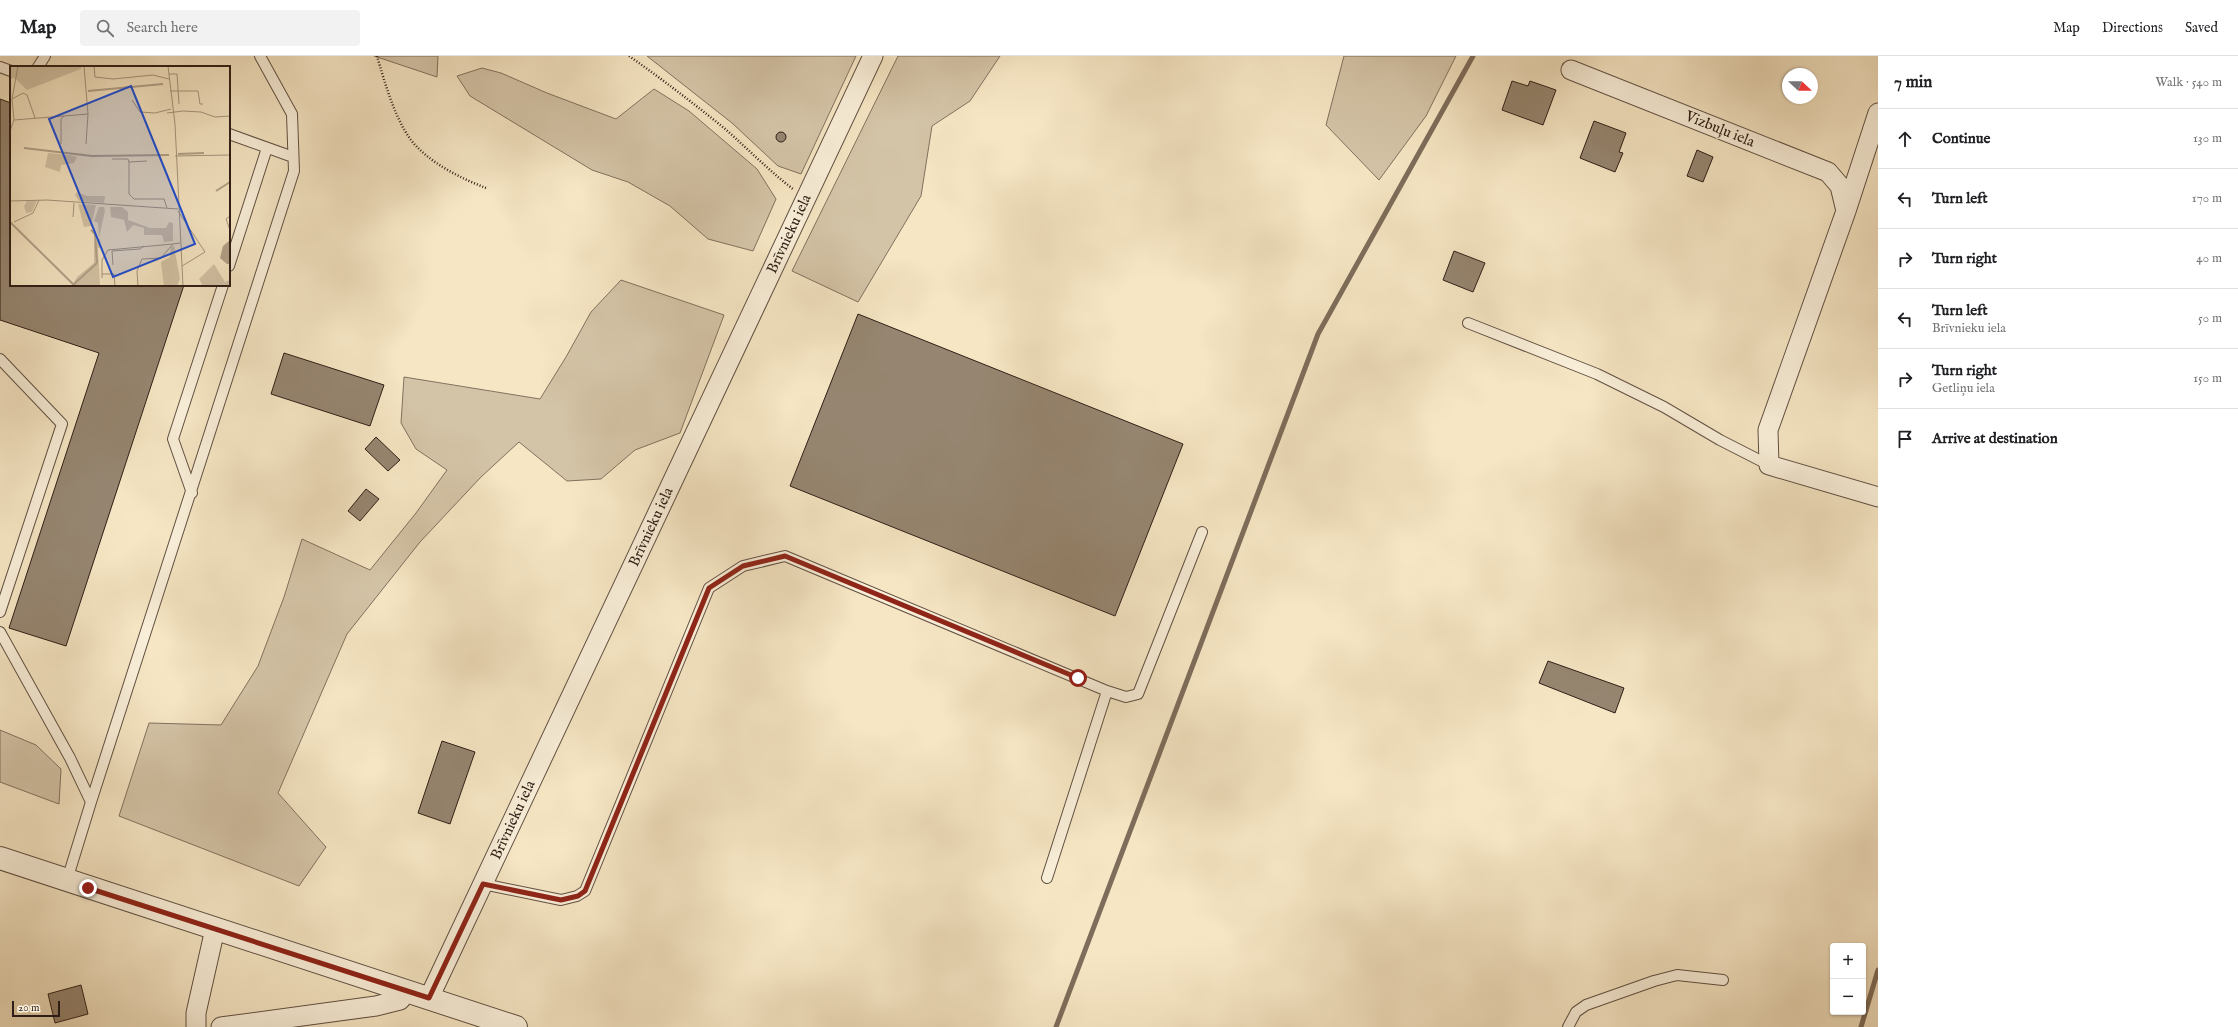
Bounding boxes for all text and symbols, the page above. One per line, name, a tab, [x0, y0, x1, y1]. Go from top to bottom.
search box	[80, 10, 360, 46]
text: Map	[20, 16, 56, 40]
icon: search	[94, 17, 116, 39]
text: Search here	[126, 18, 198, 37]
text: Map	[2053, 19, 2080, 37]
text: Directions	[2102, 19, 2163, 37]
text: Saved	[2185, 19, 2218, 37]
inset map	[10, 66, 230, 286]
north arrow	[1782, 68, 1818, 104]
text: 7 min	[1894, 72, 1932, 93]
text: Walk · 540 m	[2155, 74, 2222, 91]
street label: Vizbuļu iela	[1682, 106, 1758, 152]
icon: ahead	[1894, 128, 1916, 150]
text: Continue	[1932, 129, 1990, 148]
text: 130 m	[2193, 130, 2222, 147]
icon: left	[1894, 188, 1916, 210]
text: Turn left	[1932, 189, 1988, 208]
text: 170 m	[2192, 190, 2222, 207]
street label: Brīvnieku iela	[762, 191, 816, 277]
icon: right	[1894, 248, 1916, 270]
text: Turn right	[1932, 249, 1997, 268]
text: 40 m	[2196, 250, 2222, 267]
text: Turn left	[1932, 301, 1988, 320]
icon: left	[1894, 308, 1916, 330]
text: 50 m	[2198, 310, 2222, 327]
text: Brīvnieku iela	[1932, 320, 2006, 337]
text: Turn right	[1932, 361, 1997, 380]
icon: right	[1894, 368, 1916, 390]
text: 150 m	[2193, 370, 2222, 387]
text: Getliņu iela	[1932, 380, 1995, 397]
icon: arrive	[1894, 428, 1916, 450]
text: Arrive at destination	[1932, 429, 2058, 448]
street label: Brīvnieku iela	[624, 484, 678, 570]
route start	[1069, 669, 1087, 687]
street label: Brīvnieku iela	[486, 777, 540, 863]
route end	[79, 879, 97, 897]
map controls	[1830, 943, 1866, 1015]
button: +	[1830, 943, 1866, 979]
button: −	[1830, 979, 1866, 1015]
scale bar	[12, 999, 60, 1018]
text: 20 m	[18, 1001, 39, 1015]

